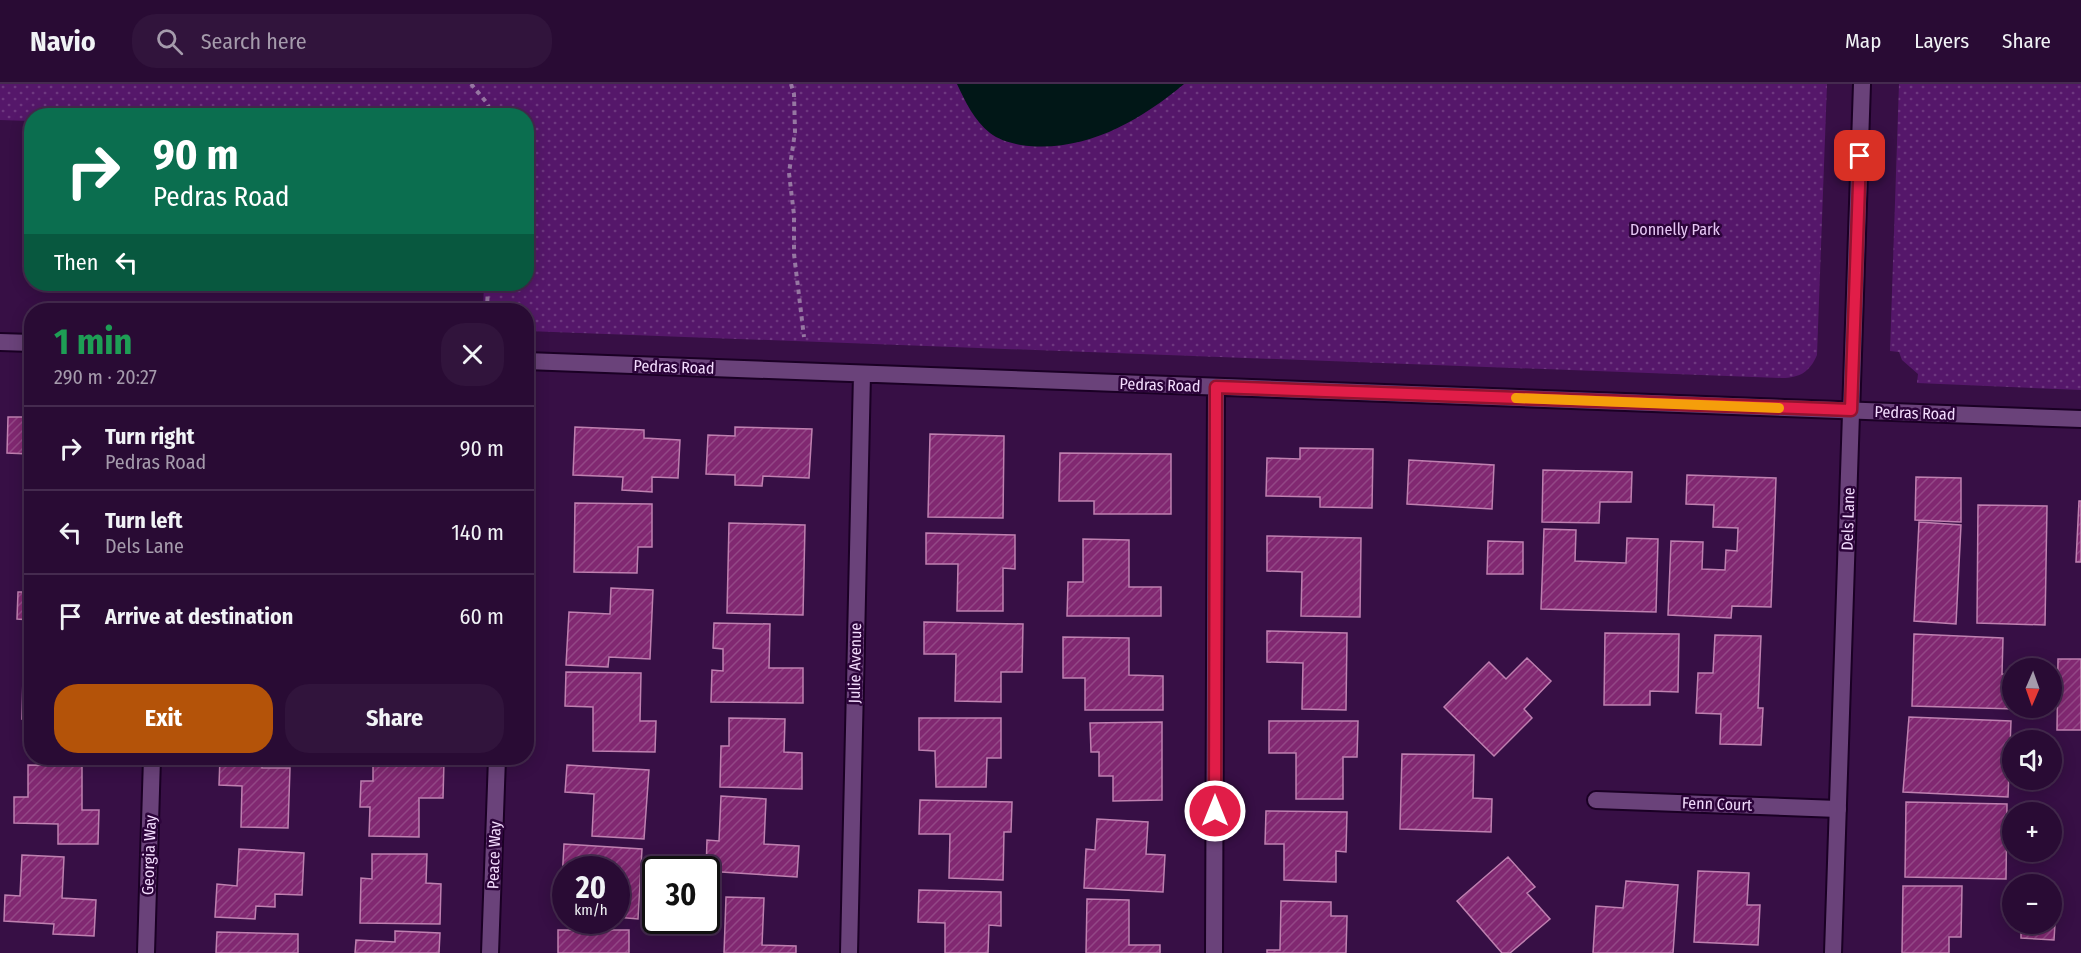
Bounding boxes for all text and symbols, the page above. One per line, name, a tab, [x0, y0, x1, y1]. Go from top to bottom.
search box	[132, 14, 552, 68]
text: Navio	[30, 25, 96, 58]
icon: search	[153, 25, 186, 58]
text: Search here	[201, 28, 307, 55]
text: Map	[1845, 28, 1881, 54]
text: Layers	[1914, 28, 1969, 54]
text: Share	[2002, 28, 2051, 54]
text: 90 m	[153, 130, 238, 180]
pin	[1834, 130, 1885, 181]
icon: right	[54, 132, 132, 210]
icon: arrive	[1843, 139, 1876, 172]
text: Pedras Road	[153, 181, 290, 213]
park label: Donnelly Park	[1630, 220, 1721, 239]
icon: left	[110, 246, 143, 279]
text: Then	[54, 249, 98, 276]
text: 1 min	[54, 320, 132, 364]
button: close	[441, 323, 504, 386]
street label: Pedras Road	[633, 356, 715, 378]
text: 290 m · 20:27	[54, 365, 157, 389]
street label: Pedras Road	[1119, 374, 1201, 396]
street label: Pedras Road	[1874, 402, 1956, 424]
text: Turn right	[105, 423, 194, 450]
icon: right	[54, 432, 87, 465]
text: 90 m	[460, 435, 504, 462]
text: Pedras Road	[105, 450, 206, 474]
street label: Dels Lane	[1837, 487, 1859, 551]
text: Turn left	[105, 507, 183, 534]
icon: left	[54, 516, 87, 549]
text: 140 m	[451, 519, 504, 546]
text: Dels Lane	[105, 534, 184, 558]
icon: arrive	[54, 600, 87, 633]
text: Arrive at destination	[105, 603, 293, 630]
text: 60 m	[460, 603, 504, 630]
street label: Julie Avenue	[845, 622, 865, 704]
north arrow	[2002, 658, 2062, 718]
map controls	[2002, 658, 2062, 934]
button: Exit	[54, 684, 273, 753]
button: Share	[285, 684, 504, 753]
button: sound	[2002, 730, 2062, 790]
position arrow	[1183, 779, 1247, 843]
street label: Fenn Court	[1681, 793, 1753, 815]
button: +	[2002, 802, 2062, 862]
street label: Georgia Way	[138, 814, 160, 895]
street label: Peace Way	[483, 820, 505, 889]
speed limit sign: 30	[642, 856, 720, 934]
text: 20	[576, 870, 606, 906]
button: −	[2002, 874, 2062, 934]
text: km/h	[574, 901, 608, 919]

